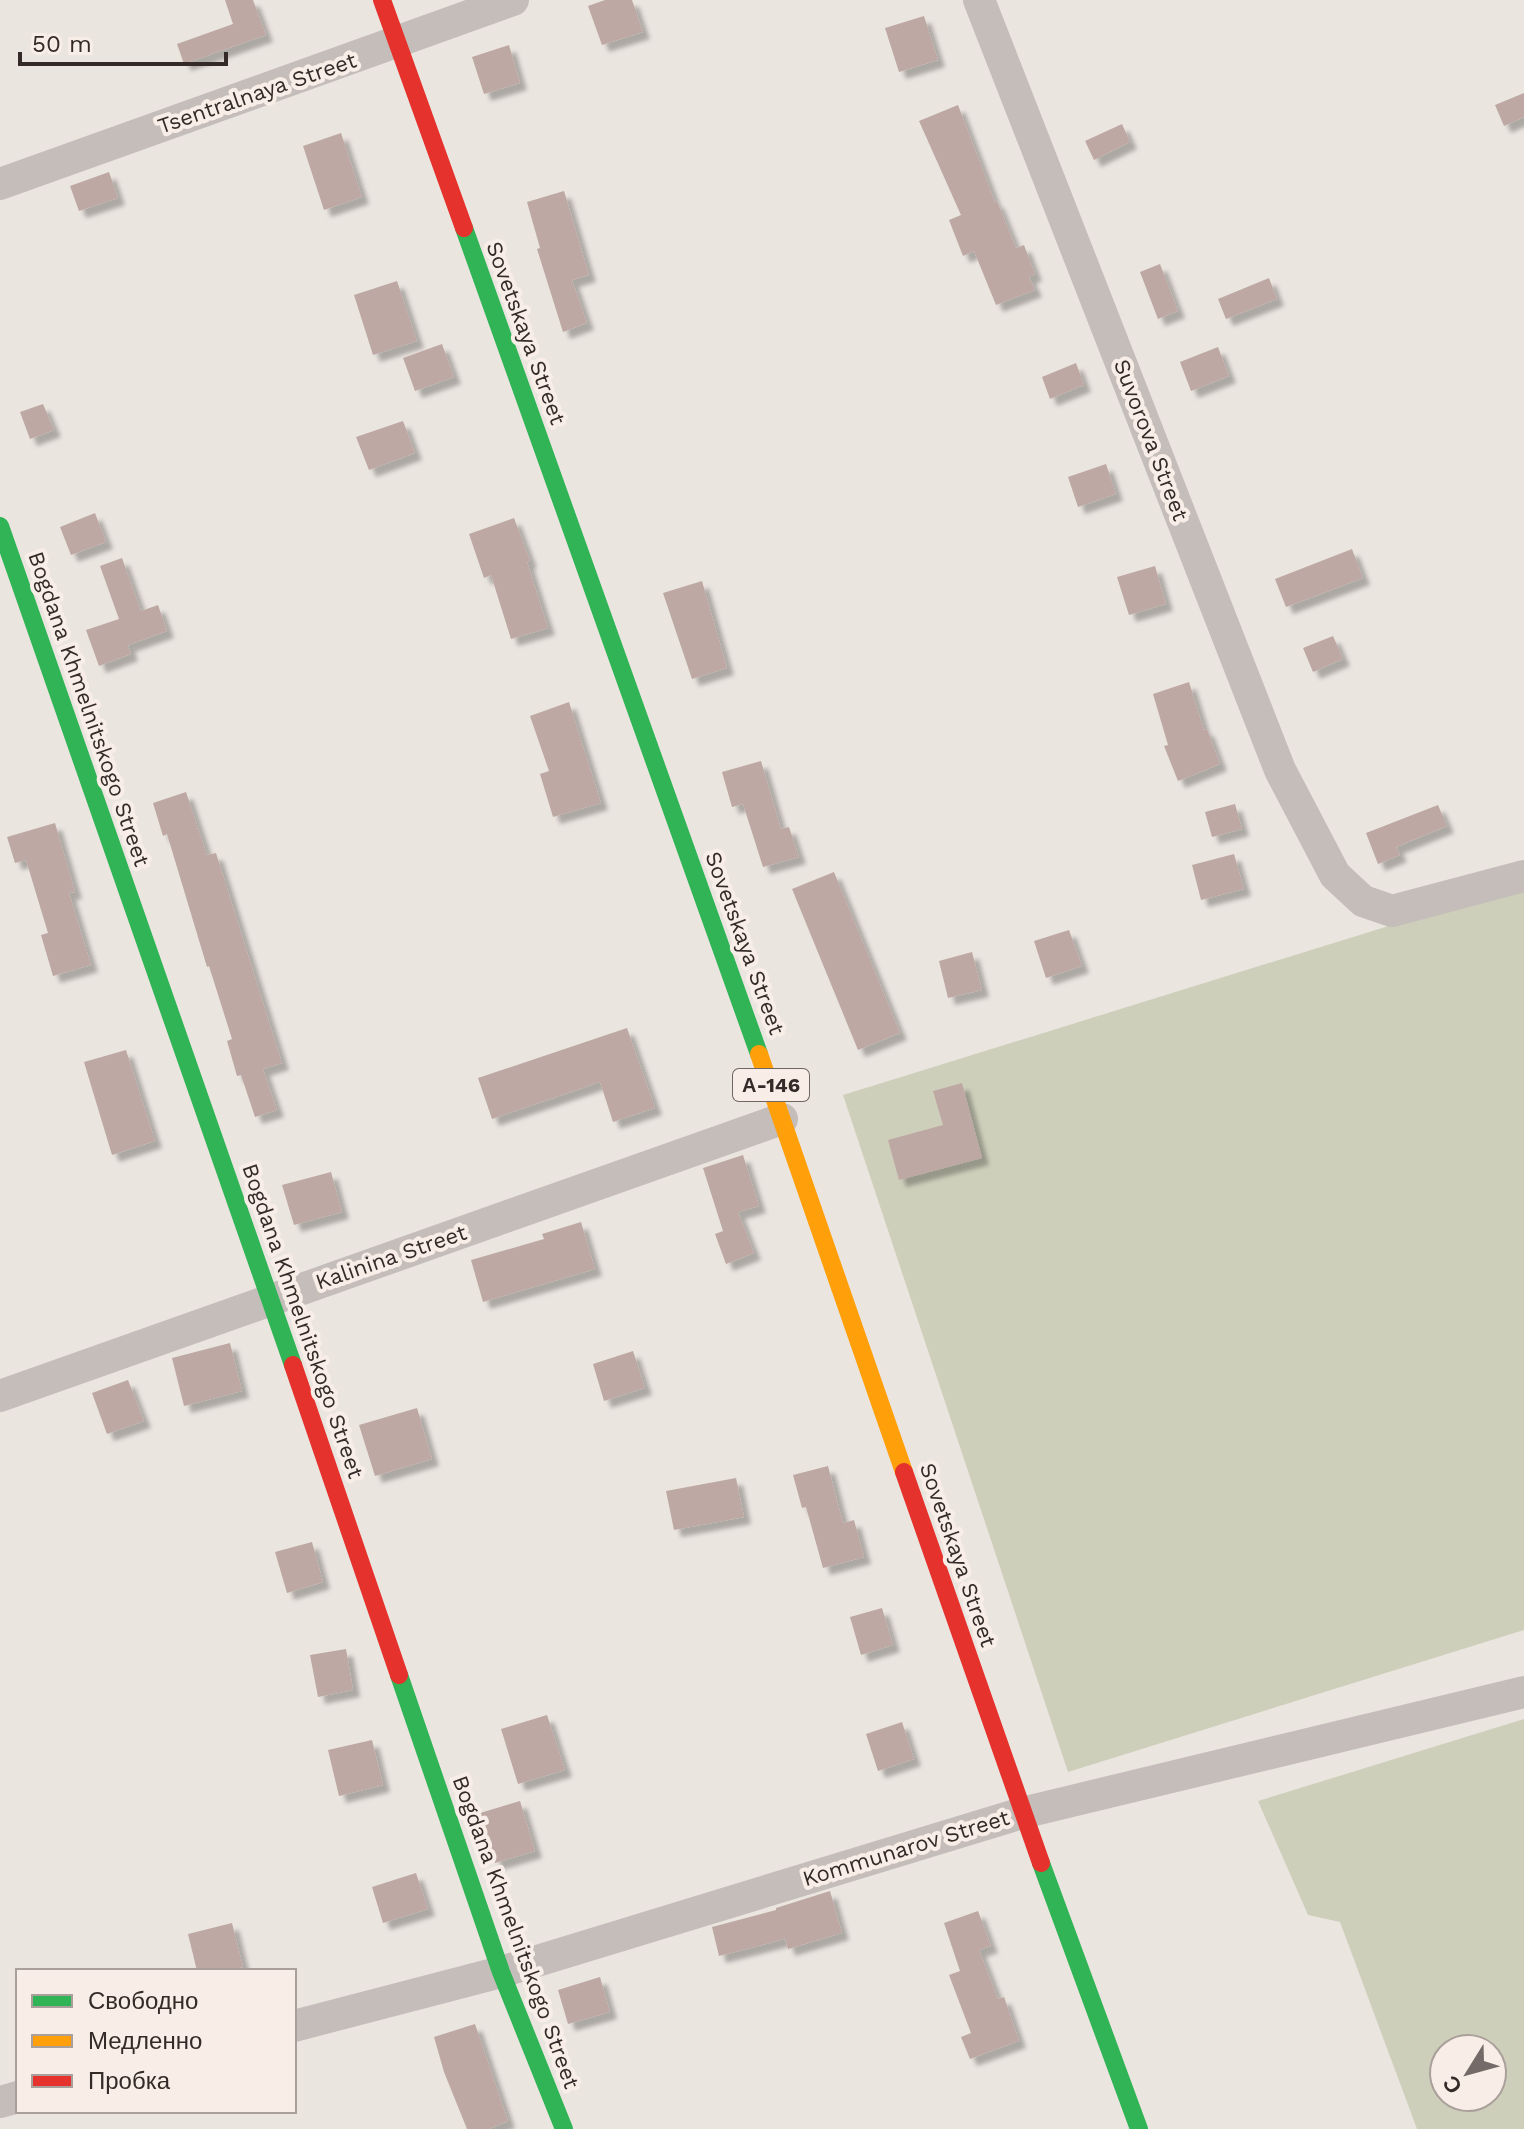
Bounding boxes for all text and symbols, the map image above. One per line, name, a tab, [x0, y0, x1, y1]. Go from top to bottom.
scale bar	[20, 16, 226, 66]
text: 50 m	[32, 30, 92, 58]
street label: Tsentralnaya Street	[155, 47, 359, 139]
street label: Sovetskaya Street	[481, 238, 571, 428]
street label: Suvorova Street	[1109, 356, 1193, 524]
street label: Bogdana Khmelnitskogo Street	[23, 548, 155, 870]
street label: Sovetskaya Street	[700, 848, 790, 1038]
road number: А-146	[733, 1069, 809, 1101]
street label: Bogdana Khmelnitskogo Street	[237, 1160, 369, 1482]
street label: Kalinina Street	[312, 1219, 470, 1295]
street label: Sovetskaya Street	[915, 1460, 1001, 1650]
street label: Bogdana Khmelnitskogo Street	[448, 1772, 584, 2092]
street label: Kommunarov Street	[800, 1805, 1012, 1891]
legend	[16, 1969, 296, 2113]
text: Свободно	[88, 1987, 198, 2015]
text: Медленно	[88, 2027, 202, 2055]
north arrow	[1428, 2033, 1508, 2113]
text: Пробка	[88, 2067, 171, 2095]
text: С	[1438, 2071, 1467, 2099]

